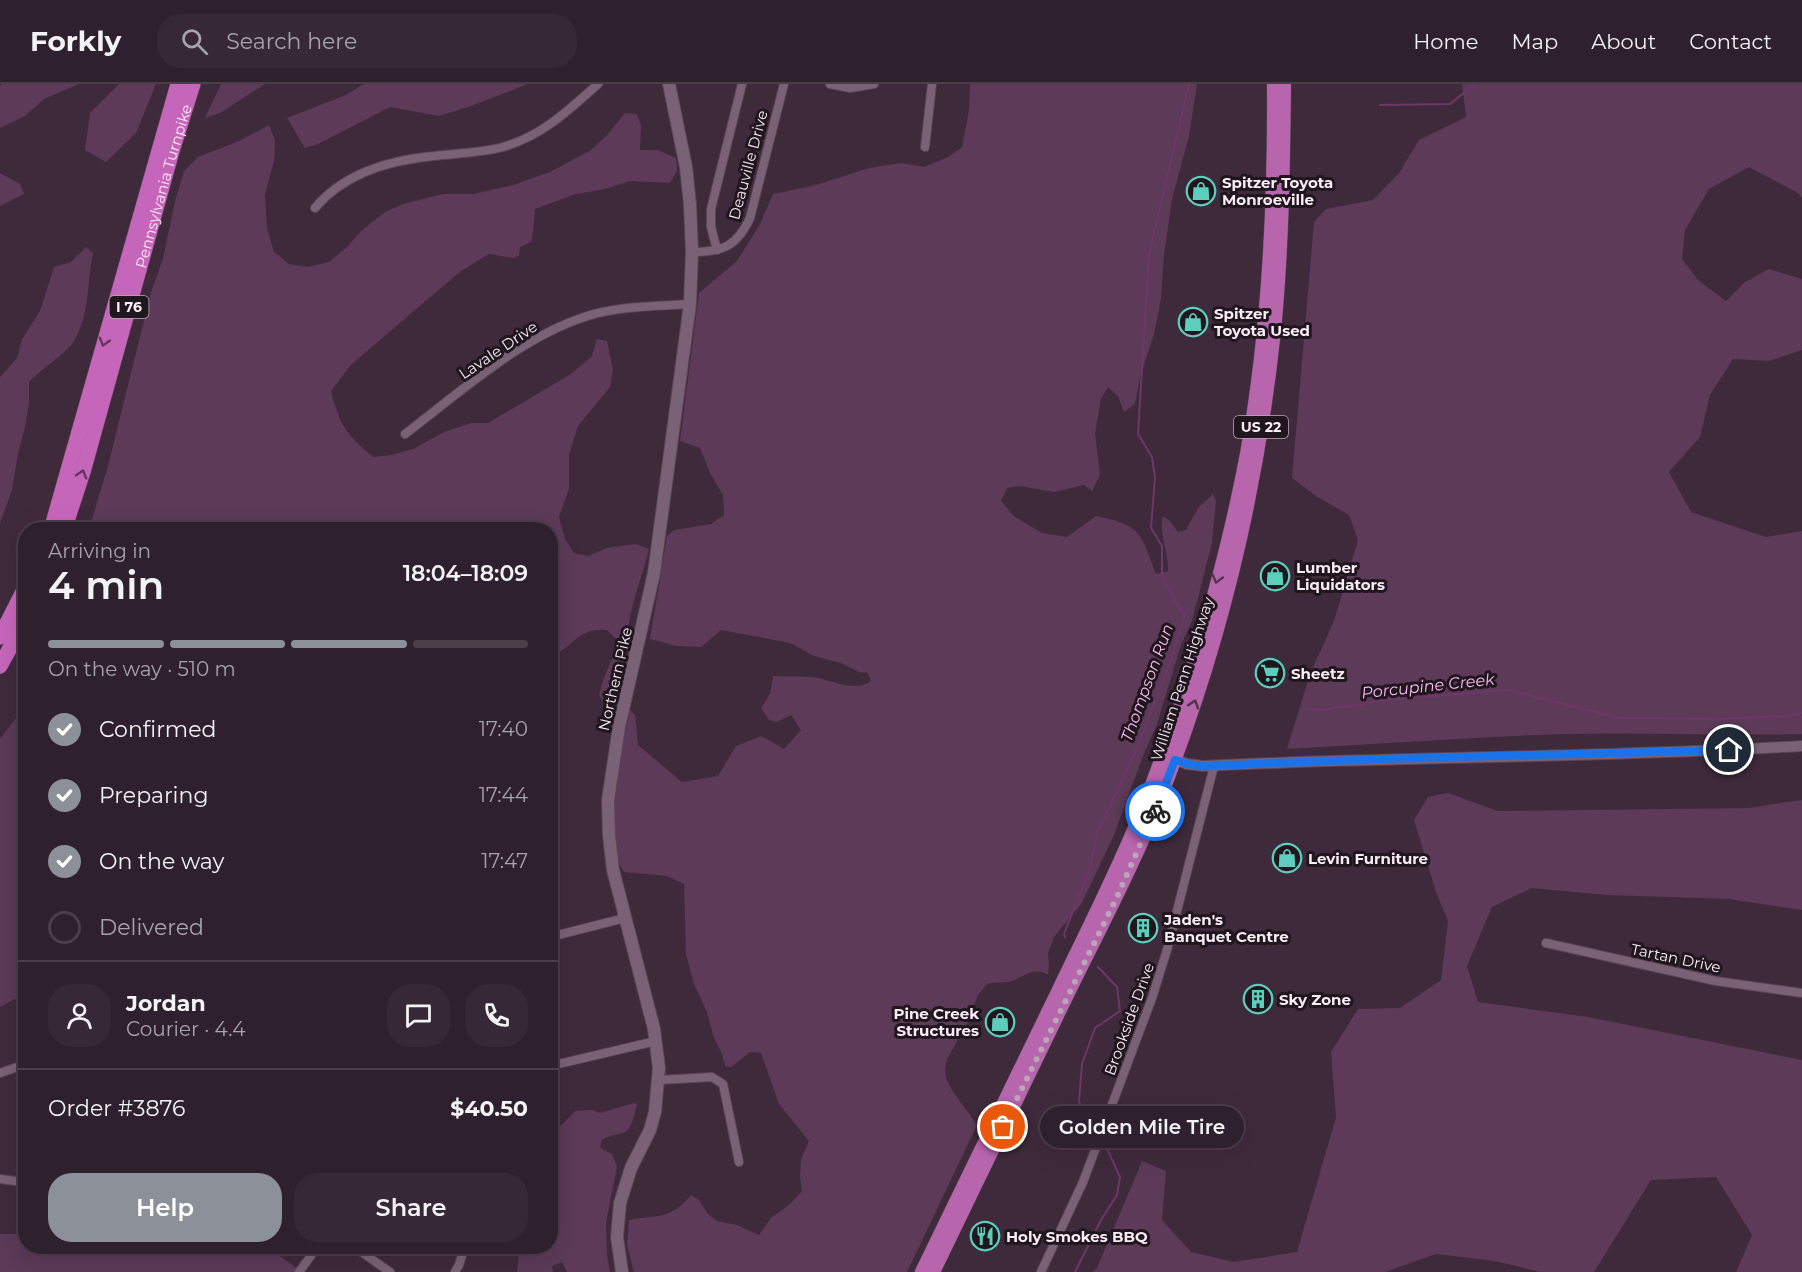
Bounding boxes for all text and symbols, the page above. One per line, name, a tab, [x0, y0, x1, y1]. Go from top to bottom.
search box	[157, 14, 577, 68]
text: Forkly	[30, 24, 121, 58]
icon: search	[178, 25, 211, 58]
text: Search here	[226, 28, 357, 55]
text: Home	[1413, 29, 1478, 54]
text: Map	[1511, 29, 1558, 54]
text: About	[1591, 29, 1656, 54]
text: Contact	[1689, 29, 1772, 54]
street label: Pennsylvania Turnpike	[131, 102, 196, 270]
street label: Deauville Drive	[724, 108, 772, 222]
place label: Spitzer Toyota Monroeville	[1222, 173, 1333, 209]
shop icon: Spitzer Toyota Monroeville	[1185, 175, 1217, 207]
road number: I 76	[110, 296, 148, 318]
place label: Spitzer Toyota Used	[1214, 304, 1310, 340]
shop icon: Spitzer Toyota Used	[1177, 306, 1209, 338]
street label: Lavale Drive	[455, 317, 541, 383]
one-way arrow	[99, 336, 111, 347]
road number: US 22	[1234, 416, 1288, 438]
one-way arrow	[75, 469, 87, 480]
text: Arriving in	[48, 539, 151, 563]
place label: Lumber Liquidators	[1296, 558, 1385, 594]
text: 18:04–18:09	[403, 560, 528, 587]
shop icon: Lumber Liquidators	[1259, 560, 1291, 592]
text: 4 min	[48, 561, 164, 609]
one-way arrow	[1212, 573, 1225, 583]
street label: William Penn Highway	[1147, 594, 1218, 763]
water label: Thompson Run	[1117, 622, 1177, 744]
street label: Northern Pike	[594, 625, 636, 733]
text: On the way · 510 m	[48, 657, 236, 681]
supermarket icon: Sheetz	[1254, 657, 1286, 689]
place label: Sheetz	[1291, 664, 1345, 683]
water label: Porcupine Creek	[1361, 669, 1497, 702]
one-way arrow	[1187, 700, 1199, 710]
icon: check	[48, 713, 81, 746]
text: Confirmed	[99, 716, 216, 743]
text: 17:40	[479, 717, 528, 741]
pin	[1703, 724, 1754, 775]
icon: home	[1712, 733, 1745, 766]
icon: check	[48, 779, 81, 812]
courier	[1125, 781, 1185, 841]
text: Preparing	[99, 782, 208, 809]
text: 17:44	[479, 783, 528, 807]
icon: bike	[1139, 795, 1172, 828]
shop icon: Levin Furniture	[1271, 842, 1303, 874]
icon: check	[48, 845, 81, 878]
text: On the way	[99, 848, 224, 875]
text: 17:47	[481, 849, 528, 873]
place label: Levin Furniture	[1308, 849, 1428, 868]
place label: Jaden's Banquet Centre	[1163, 910, 1289, 946]
building icon: Jaden's Banquet Centre	[1127, 912, 1159, 944]
text: Delivered	[99, 914, 204, 941]
street label: Tartan Drive	[1629, 939, 1723, 977]
street label: Brookside Drive	[1100, 960, 1158, 1078]
building icon: Sky Zone	[1242, 983, 1274, 1015]
button: person	[48, 984, 111, 1047]
button: chat	[387, 984, 450, 1047]
button: phone	[465, 984, 528, 1047]
text: Jordan	[126, 990, 206, 1017]
place label: Sky Zone	[1279, 990, 1351, 1009]
place label: Pine Creek Structures	[893, 1004, 979, 1040]
shop icon: Pine Creek Structures	[984, 1006, 1016, 1038]
text: Courier · 4.4	[126, 1017, 245, 1041]
text: Order #3876	[48, 1095, 185, 1122]
text: $40.50	[450, 1095, 528, 1122]
pin	[977, 1101, 1028, 1152]
callout: Golden Mile Tire	[1039, 1106, 1243, 1148]
icon: bag	[986, 1110, 1019, 1143]
text: Golden Mile Tire	[1059, 1115, 1225, 1139]
button: Help	[48, 1173, 282, 1242]
button: Share	[294, 1173, 528, 1242]
restaurant icon: Holy Smokes BBQ	[969, 1220, 1001, 1252]
place label: Holy Smokes BBQ	[1006, 1227, 1148, 1246]

